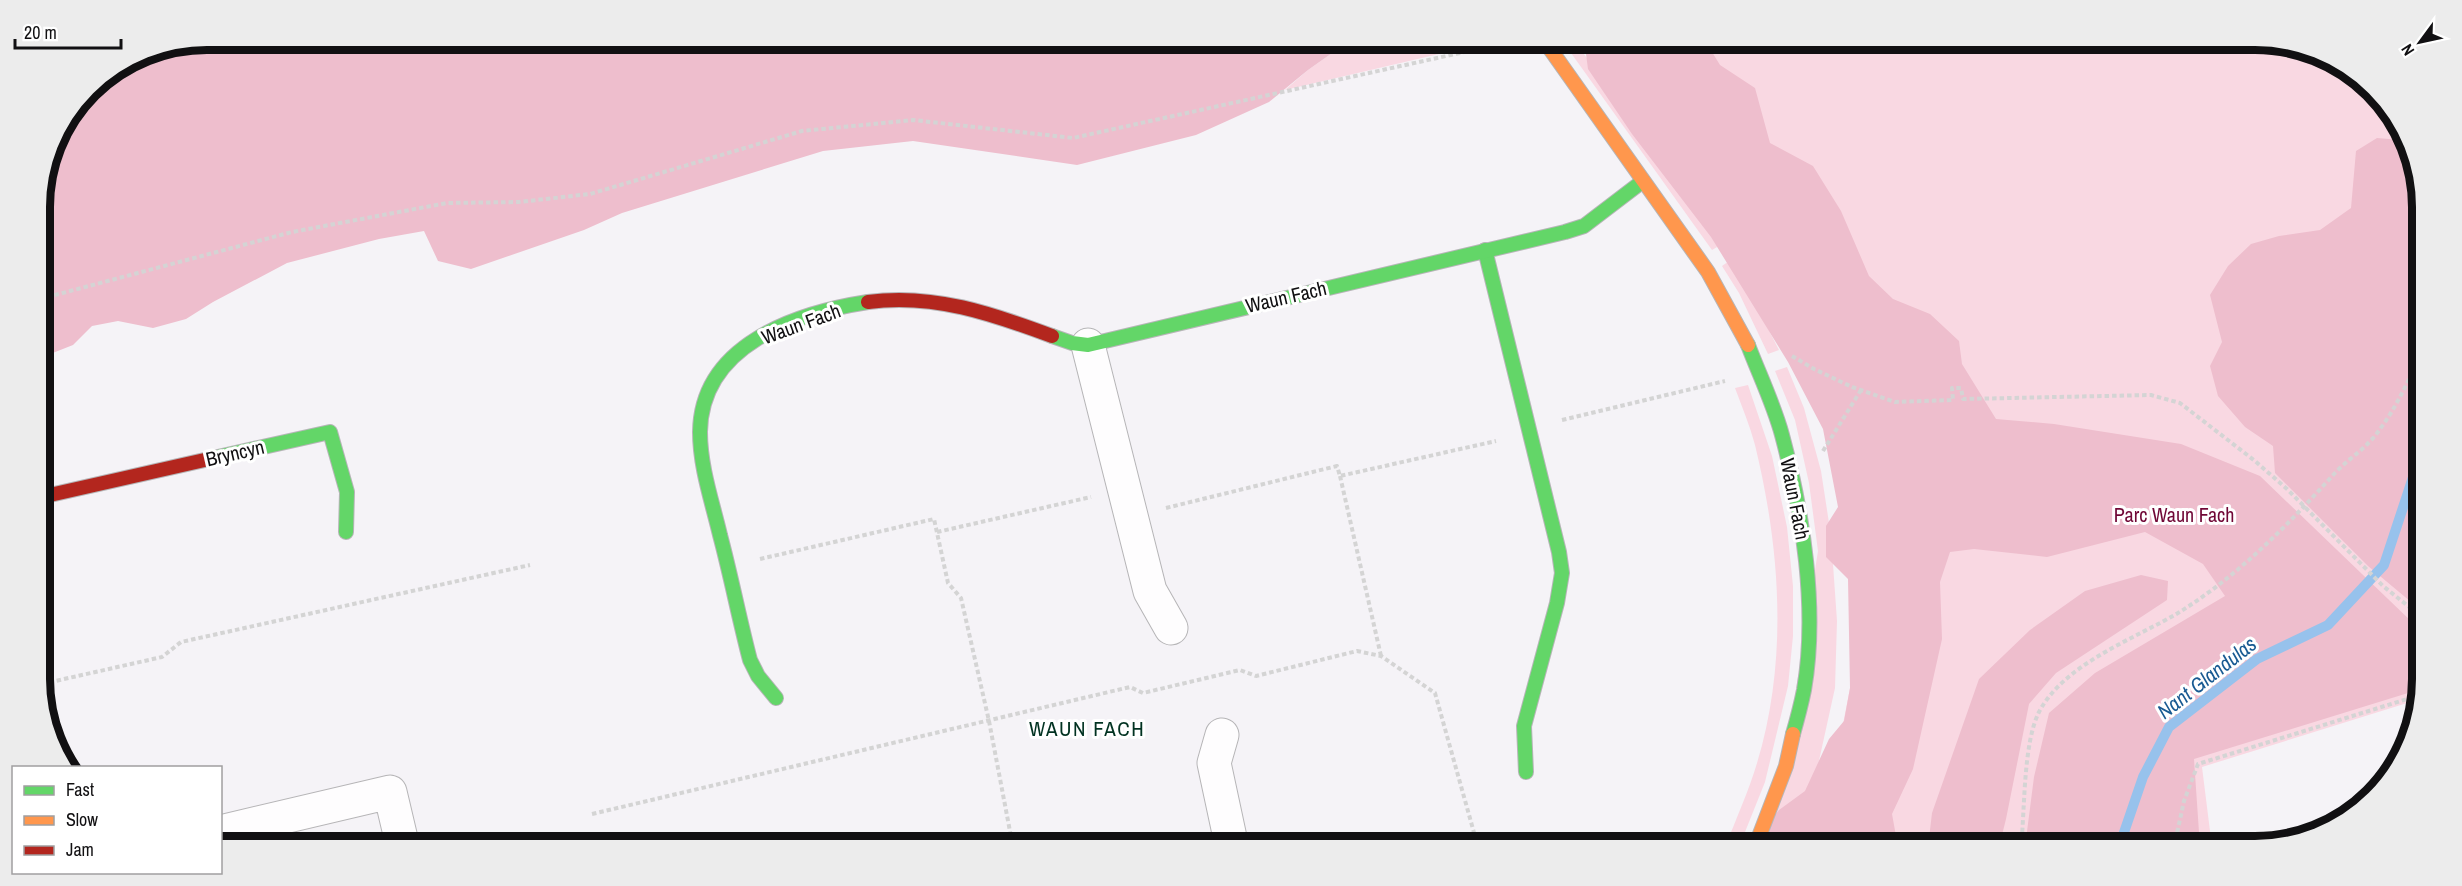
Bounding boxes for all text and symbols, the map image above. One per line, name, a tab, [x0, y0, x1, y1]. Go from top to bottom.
scale bar	[15, 12, 122, 50]
north arrow	[2390, 12, 2450, 72]
text: 20 m	[24, 20, 57, 45]
text: N	[2396, 40, 2419, 60]
street label: Waun Fach	[1243, 274, 1329, 319]
street label: Waun Fach	[757, 297, 844, 350]
street label: Bryncyn	[203, 433, 267, 472]
street label: Waun Fach	[1774, 456, 1817, 542]
park label: Parc Waun Fach	[2114, 501, 2234, 528]
water label: Nant Glandulas	[2151, 629, 2263, 726]
district label: WAUN FACH	[1029, 714, 1145, 743]
legend	[12, 766, 222, 874]
text: Fast	[66, 777, 94, 802]
text: Slow	[66, 807, 98, 832]
text: Jam	[66, 837, 94, 862]

